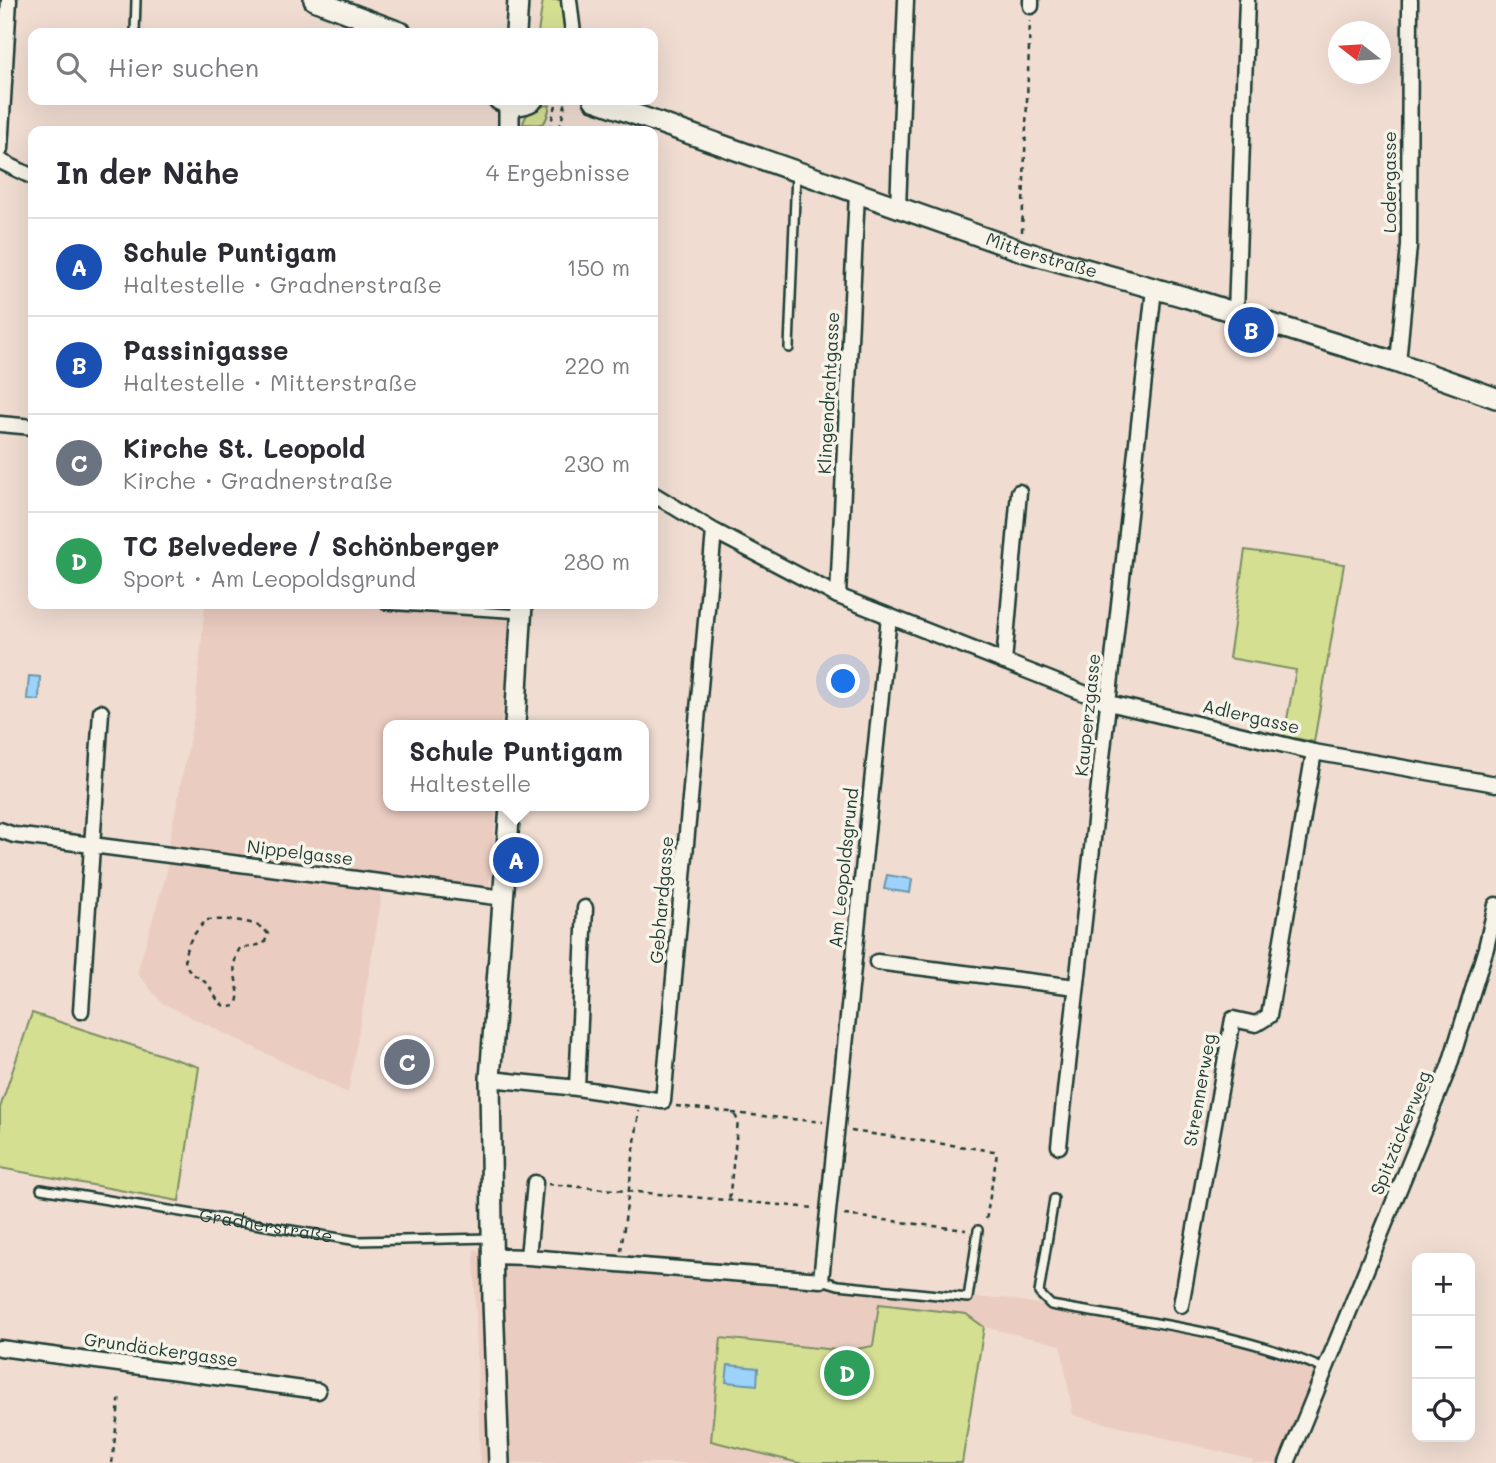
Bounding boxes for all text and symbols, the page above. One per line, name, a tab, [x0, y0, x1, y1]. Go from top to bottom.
north arrow	[1328, 21, 1391, 84]
search box	[28, 28, 658, 105]
icon: search	[52, 48, 90, 86]
text: Hier suchen	[108, 50, 259, 84]
street label: Lodergasse	[1377, 131, 1401, 233]
text: In der Nähe	[56, 152, 239, 192]
text: 4 Ergebnisse	[486, 157, 630, 187]
street label: Mitterstraße	[983, 226, 1100, 283]
text: Schule Puntigam	[123, 235, 337, 269]
text: A	[71, 252, 87, 282]
text: 150 m	[566, 252, 630, 282]
text: Haltestelle · Gradnerstraße	[123, 269, 442, 299]
pin: B	[1228, 304, 1274, 356]
street label: Klingendrahtgasse	[812, 311, 844, 475]
text: Passinigasse	[123, 333, 289, 367]
text: B	[71, 350, 87, 380]
text: 220 m	[564, 350, 630, 380]
text: Haltestelle · Mitterstraße	[123, 367, 417, 397]
text: Kirche St. Leopold	[123, 431, 365, 465]
text: C	[70, 448, 88, 478]
text: 230 m	[564, 448, 630, 478]
text: Kirche · Gradnerstraße	[123, 465, 393, 495]
text: TC Belvedere / Schönberger	[123, 529, 499, 563]
text: D	[71, 546, 87, 576]
text: 280 m	[563, 546, 630, 576]
text: Sport · Am Leopoldsgrund	[123, 563, 416, 593]
street label: Kauperzgasse	[1069, 652, 1105, 778]
your location	[826, 664, 860, 698]
street label: Adlergasse	[1200, 693, 1302, 739]
popup	[383, 720, 649, 811]
text: Schule Puntigam	[409, 734, 623, 768]
text: Haltestelle	[409, 768, 531, 798]
street label: Am Leopoldsgrund	[823, 787, 863, 949]
street label: Nippelgasse	[246, 834, 355, 870]
pin: A	[493, 834, 539, 886]
street label: Gebhardgasse	[643, 835, 679, 965]
street label: Strennerweg	[1177, 1032, 1221, 1148]
pin: C	[384, 1036, 430, 1088]
street label: Spitzäckerweg	[1364, 1067, 1436, 1198]
street label: Gradnerstraße	[198, 1202, 335, 1248]
map controls	[1412, 1253, 1475, 1442]
button: +	[1412, 1253, 1475, 1316]
button: −	[1412, 1316, 1475, 1379]
street label: Grundäckergasse	[83, 1326, 240, 1372]
pin: D	[824, 1347, 870, 1399]
button: locate	[1412, 1379, 1475, 1442]

